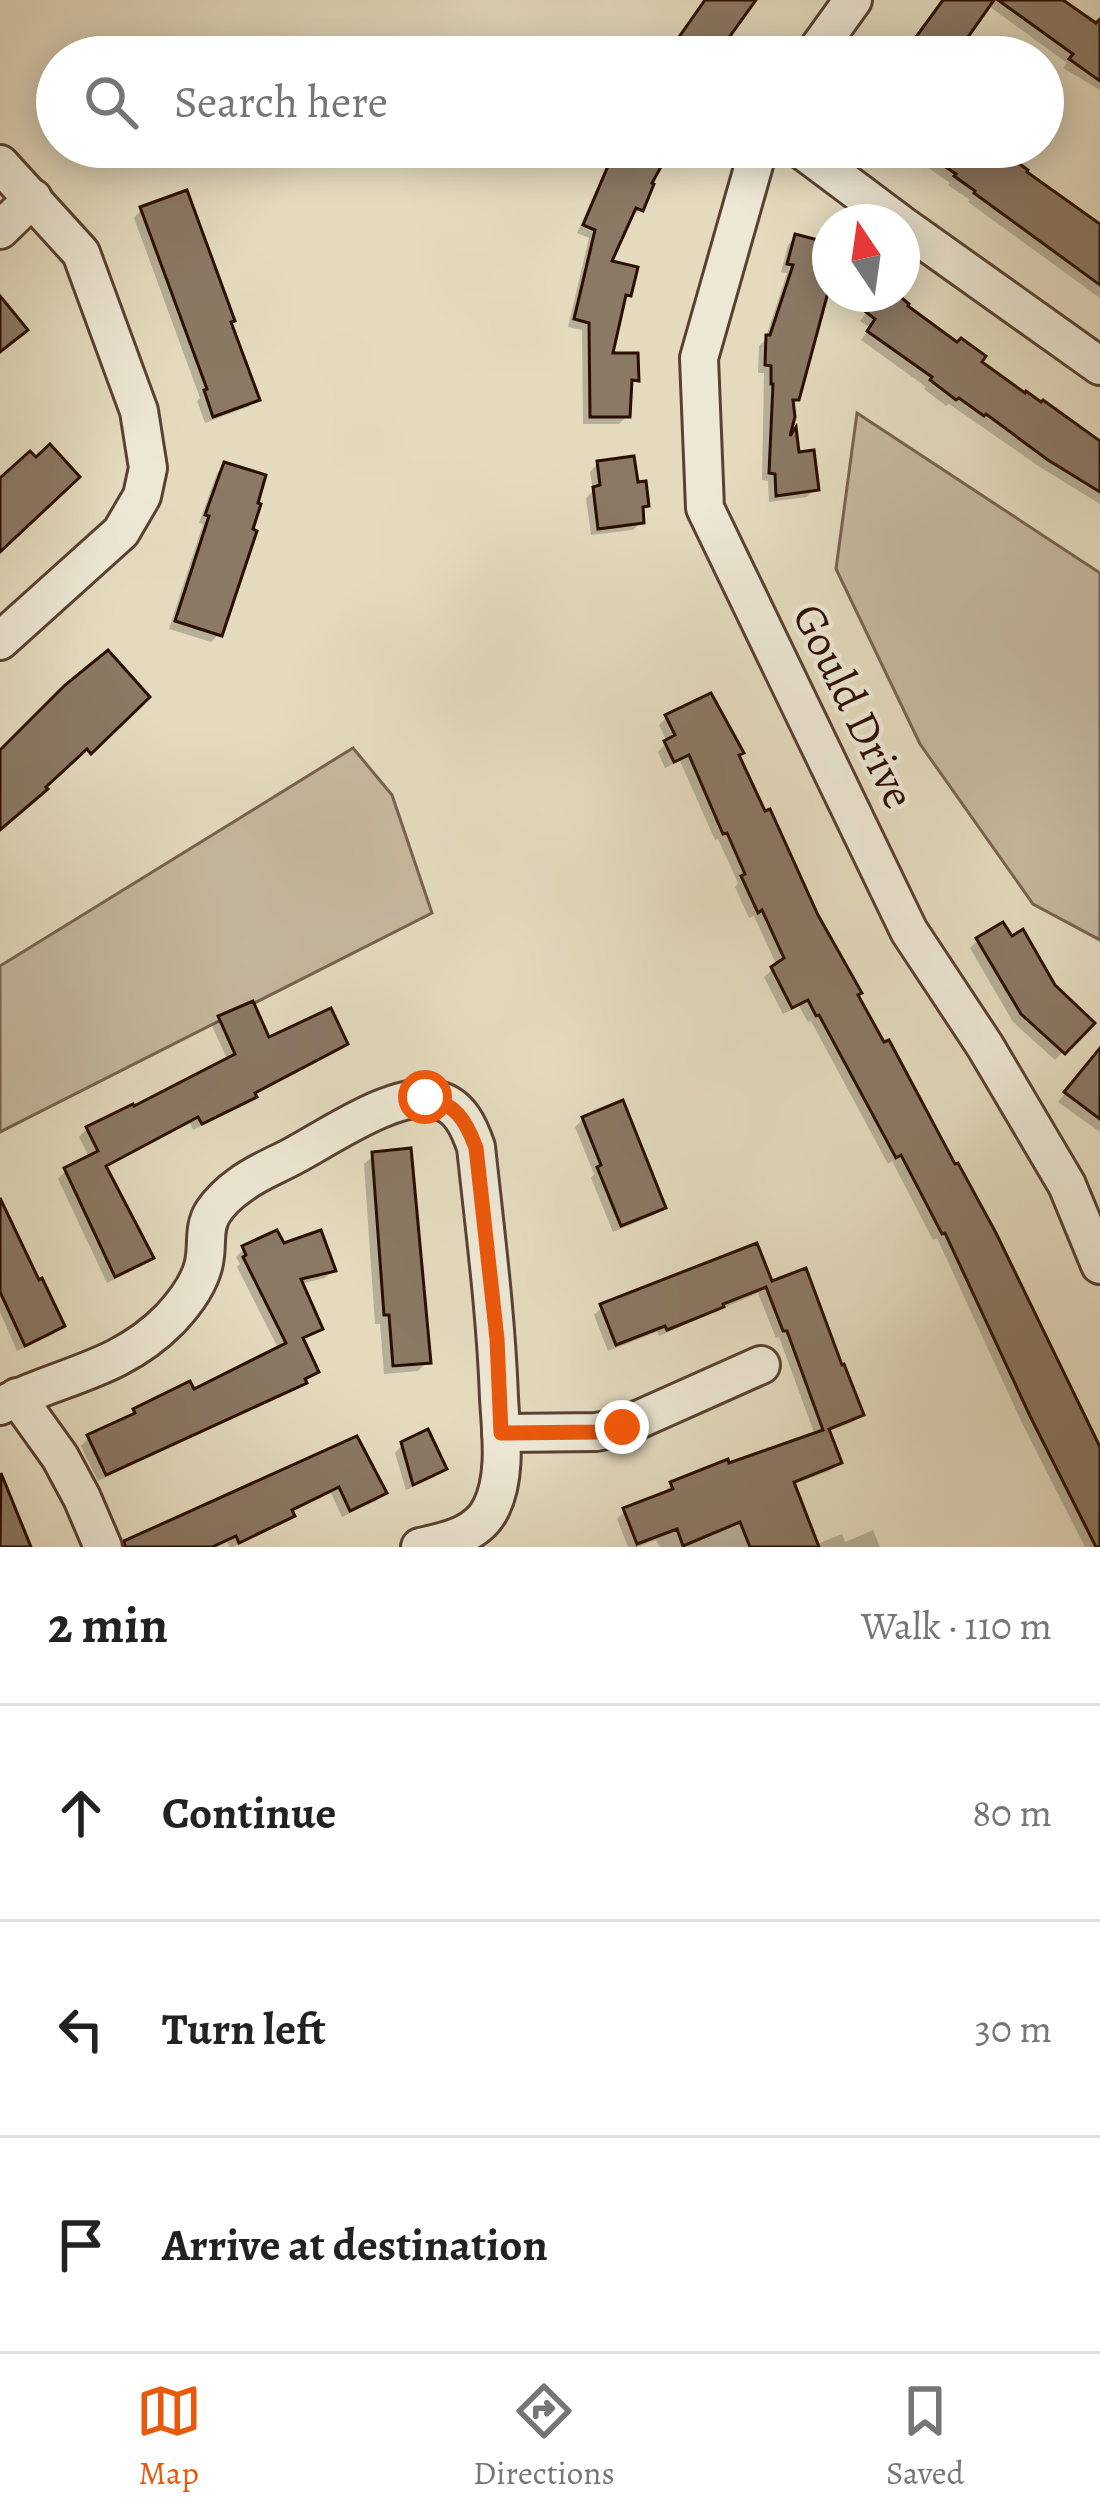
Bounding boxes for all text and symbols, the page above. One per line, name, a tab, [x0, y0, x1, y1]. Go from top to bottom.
search box	[36, 36, 1064, 168]
icon: search	[78, 69, 144, 135]
text: Search here	[174, 71, 388, 133]
north arrow	[812, 204, 920, 312]
street label: Gould Drive	[778, 593, 930, 819]
route start	[398, 1070, 452, 1124]
route end	[595, 1400, 649, 1454]
text: 2 min	[48, 1590, 168, 1660]
text: Walk · 110 m	[861, 1599, 1052, 1652]
icon: ahead	[48, 1780, 114, 1846]
text: Continue	[162, 1782, 336, 1844]
text: 80 m	[972, 1786, 1052, 1839]
icon: left	[48, 1996, 114, 2062]
text: Turn left	[162, 1998, 326, 2060]
text: 30 m	[975, 2002, 1052, 2055]
icon: arrive	[48, 2212, 114, 2278]
text: Arrive at destination	[162, 2214, 548, 2276]
tab: Map	[136, 2378, 202, 2495]
tab: Directions	[473, 2378, 615, 2495]
tab: Saved	[886, 2378, 964, 2495]

